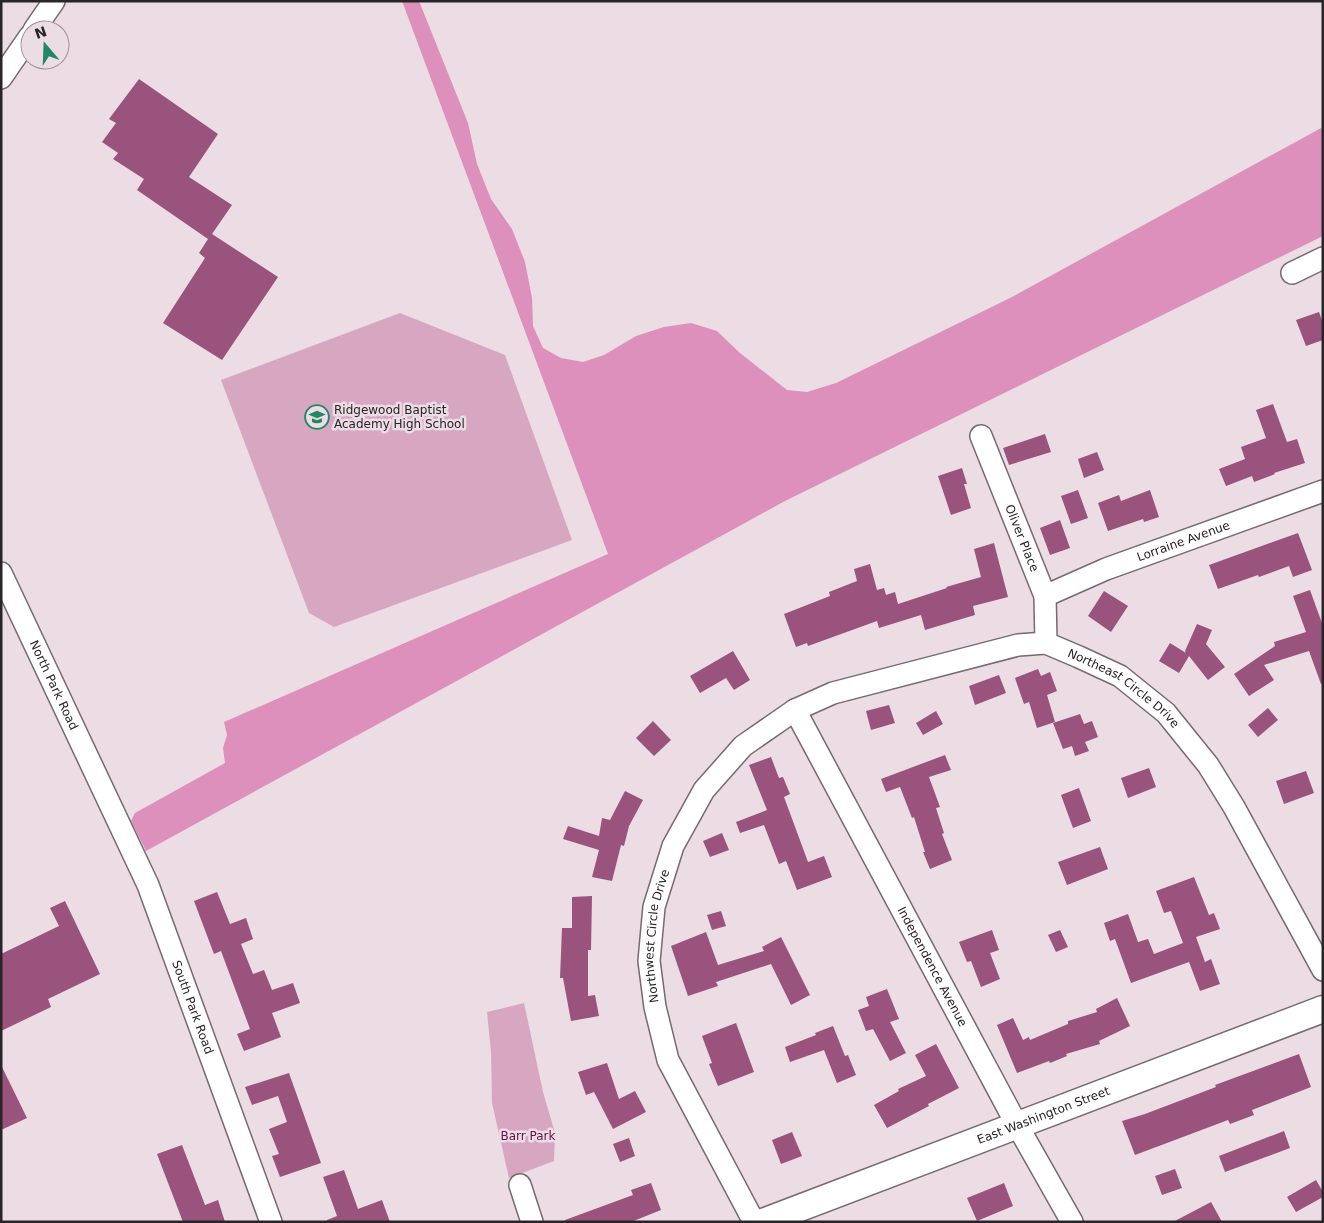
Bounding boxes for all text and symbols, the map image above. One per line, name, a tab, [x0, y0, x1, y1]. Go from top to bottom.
north arrow	[20, 20, 70, 70]
text: N	[33, 23, 49, 42]
place label: Ridgewood Baptist Academy High School	[334, 403, 465, 431]
school or university icon: Ridgewood Baptist Academy High School	[304, 404, 330, 430]
street label: Oliver Place	[1002, 502, 1042, 574]
street label: Lorraine Avenue	[1135, 518, 1232, 564]
street label: North Park Road	[27, 638, 81, 732]
street label: Northeast Circle Drive	[1066, 646, 1182, 731]
street label: Northwest Circle Drive	[642, 868, 672, 1004]
street label: Independence Avenue	[895, 904, 970, 1029]
street label: South Park Road	[169, 958, 216, 1056]
street label: East Washington Street	[975, 1084, 1112, 1147]
park label: Barr Park	[501, 1129, 556, 1143]

